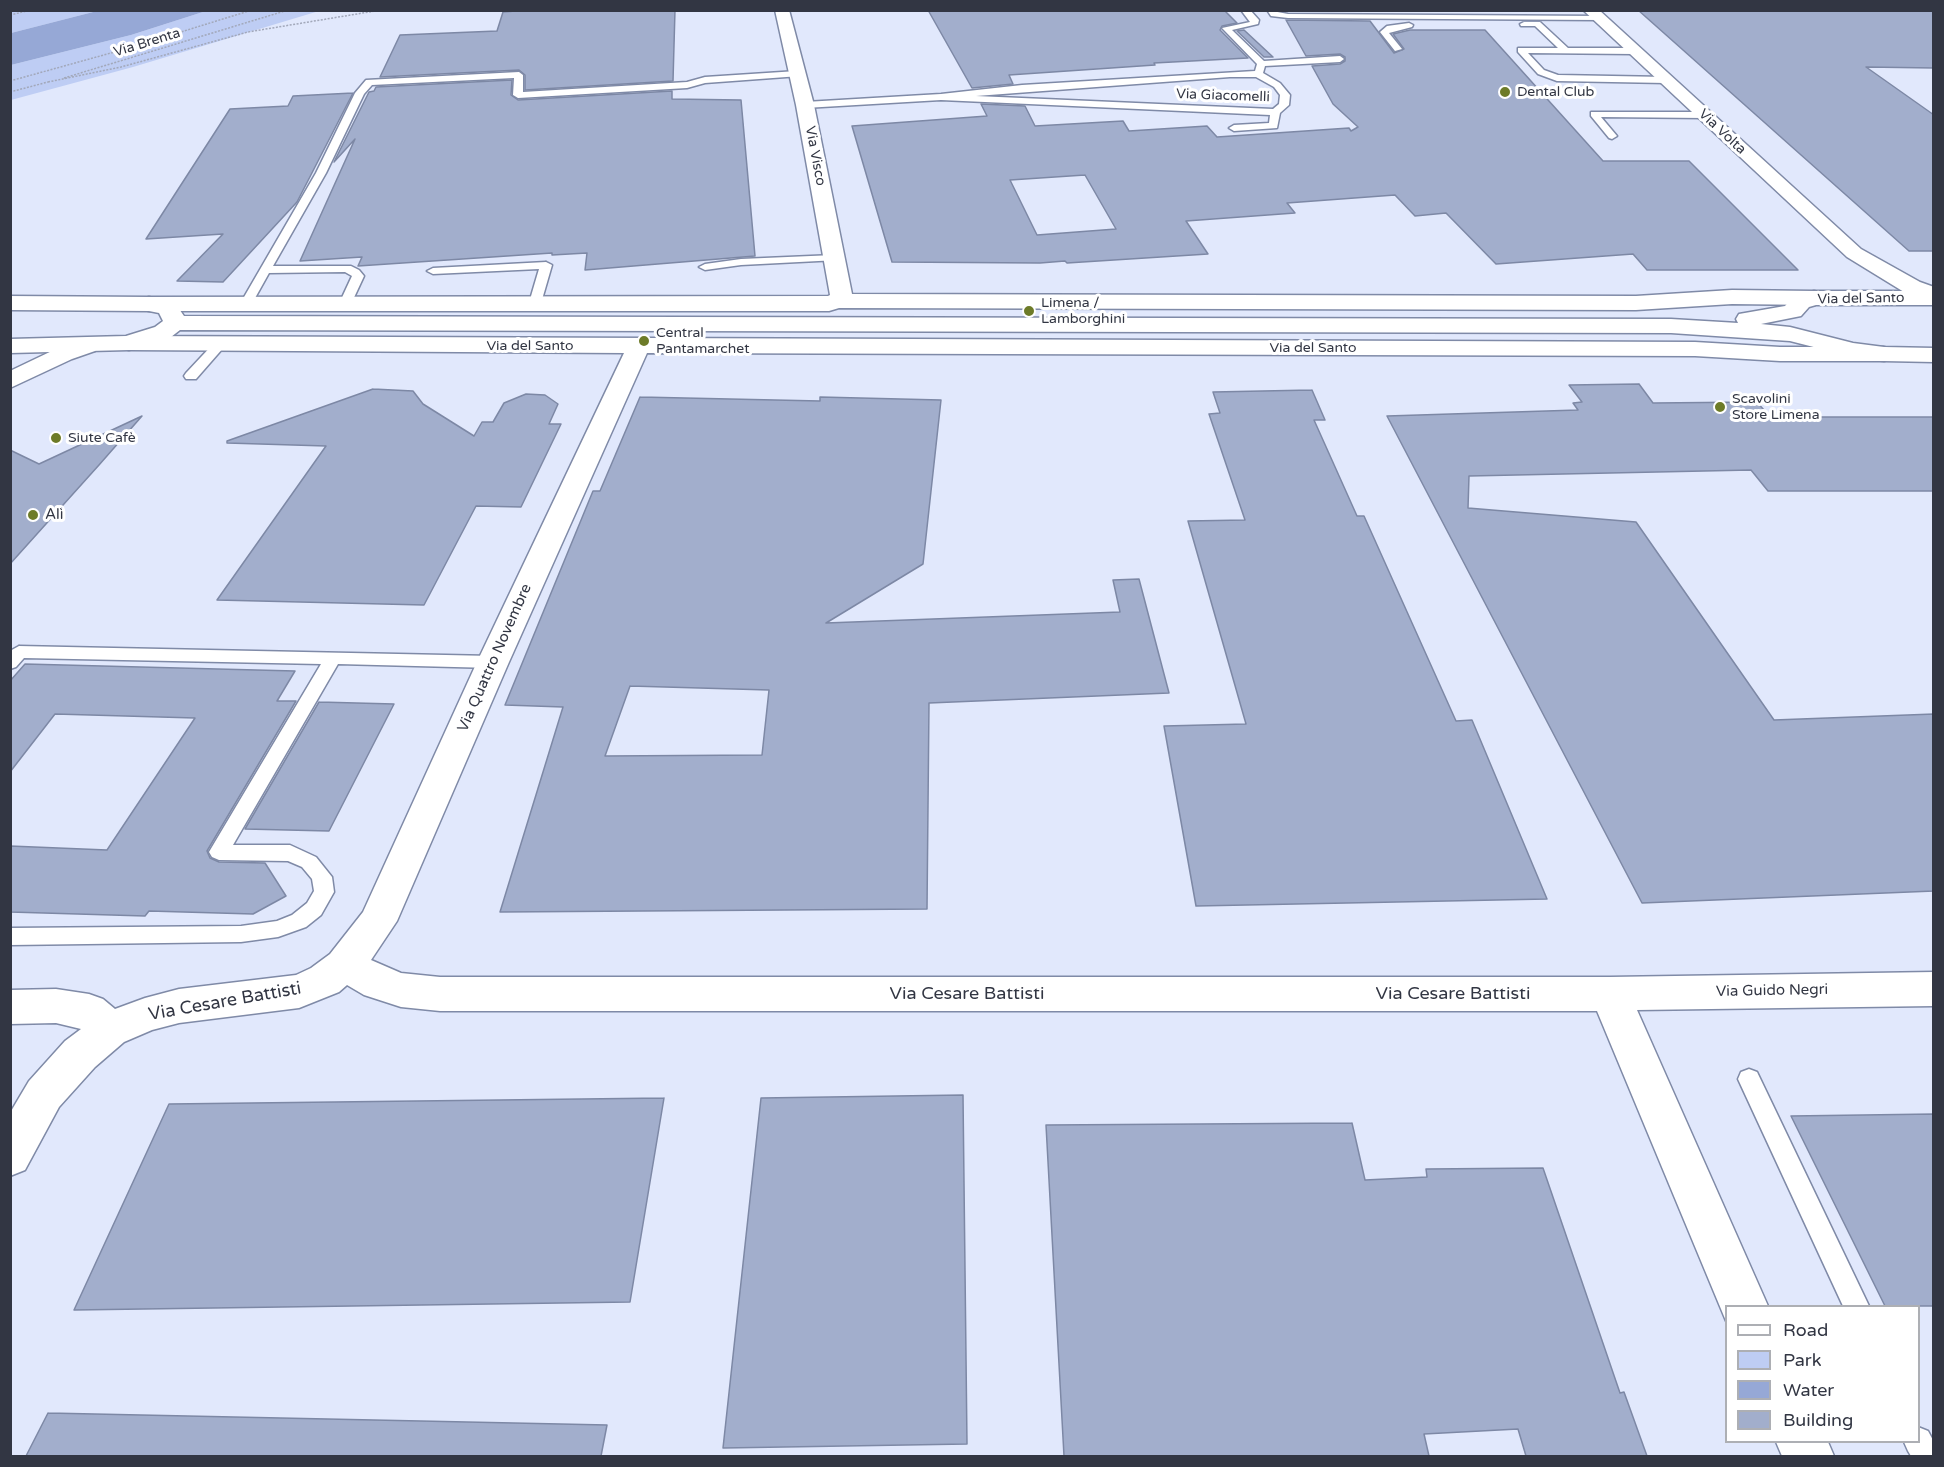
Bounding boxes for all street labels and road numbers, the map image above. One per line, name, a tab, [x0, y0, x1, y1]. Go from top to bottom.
street label: Via Brenta	[112, 25, 182, 61]
street label: Via Giacomelli	[1176, 86, 1270, 106]
street label: Via Volta	[1695, 106, 1749, 158]
street label: Via Visco	[801, 125, 829, 187]
street label: Via del Santo	[1817, 290, 1905, 308]
street label: Via del Santo	[486, 338, 574, 354]
street label: Via del Santo	[1269, 340, 1357, 356]
street label: Via Quattro Novembre	[454, 581, 536, 735]
street label: Via Cesare Battisti	[147, 978, 303, 1026]
street label: Via Guido Negri	[1716, 981, 1828, 1001]
street label: Via Cesare Battisti	[890, 983, 1044, 1005]
street label: Via Cesare Battisti	[1376, 983, 1530, 1005]

